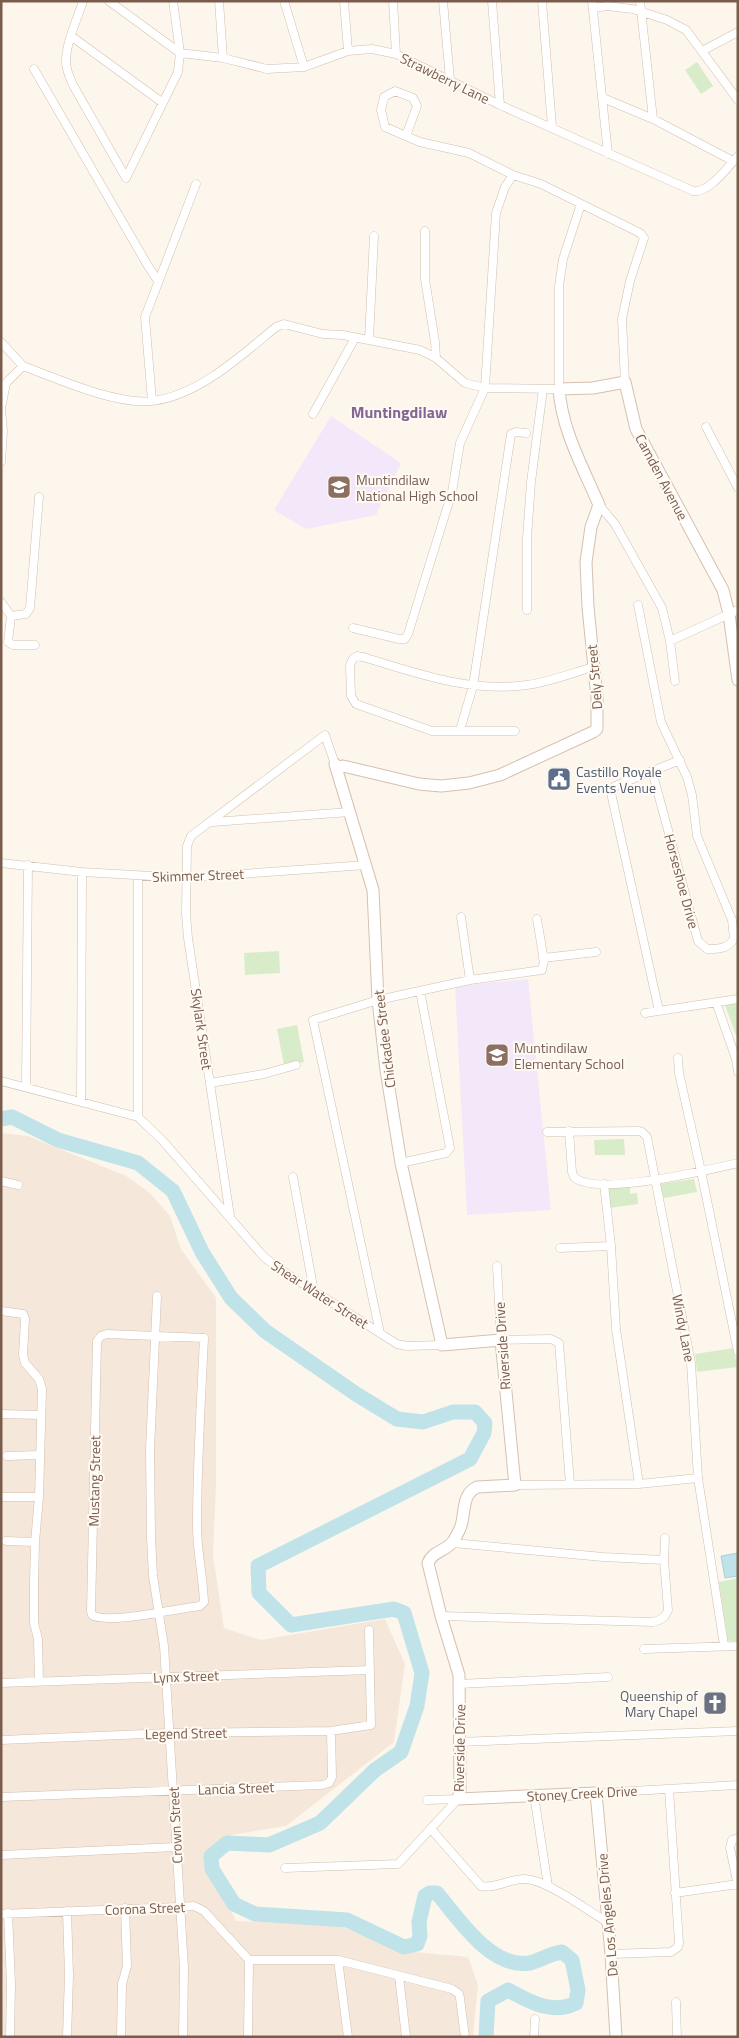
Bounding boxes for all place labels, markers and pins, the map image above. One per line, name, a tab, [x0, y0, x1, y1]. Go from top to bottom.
place label: Muntindilaw National High School	[356, 469, 478, 506]
school or university icon: Muntindilaw National High School	[326, 474, 352, 500]
place label: Castillo Royale Events Venue	[576, 761, 662, 798]
public building icon: Castillo Royale Events Venue	[546, 766, 572, 792]
place label: Muntindilaw Elementary School	[514, 1037, 624, 1074]
school or university icon: Muntindilaw Elementary School	[484, 1042, 510, 1068]
place label: Queenship of Mary Chapel	[620, 1685, 698, 1722]
church icon: Queenship of Mary Chapel	[702, 1690, 728, 1716]

